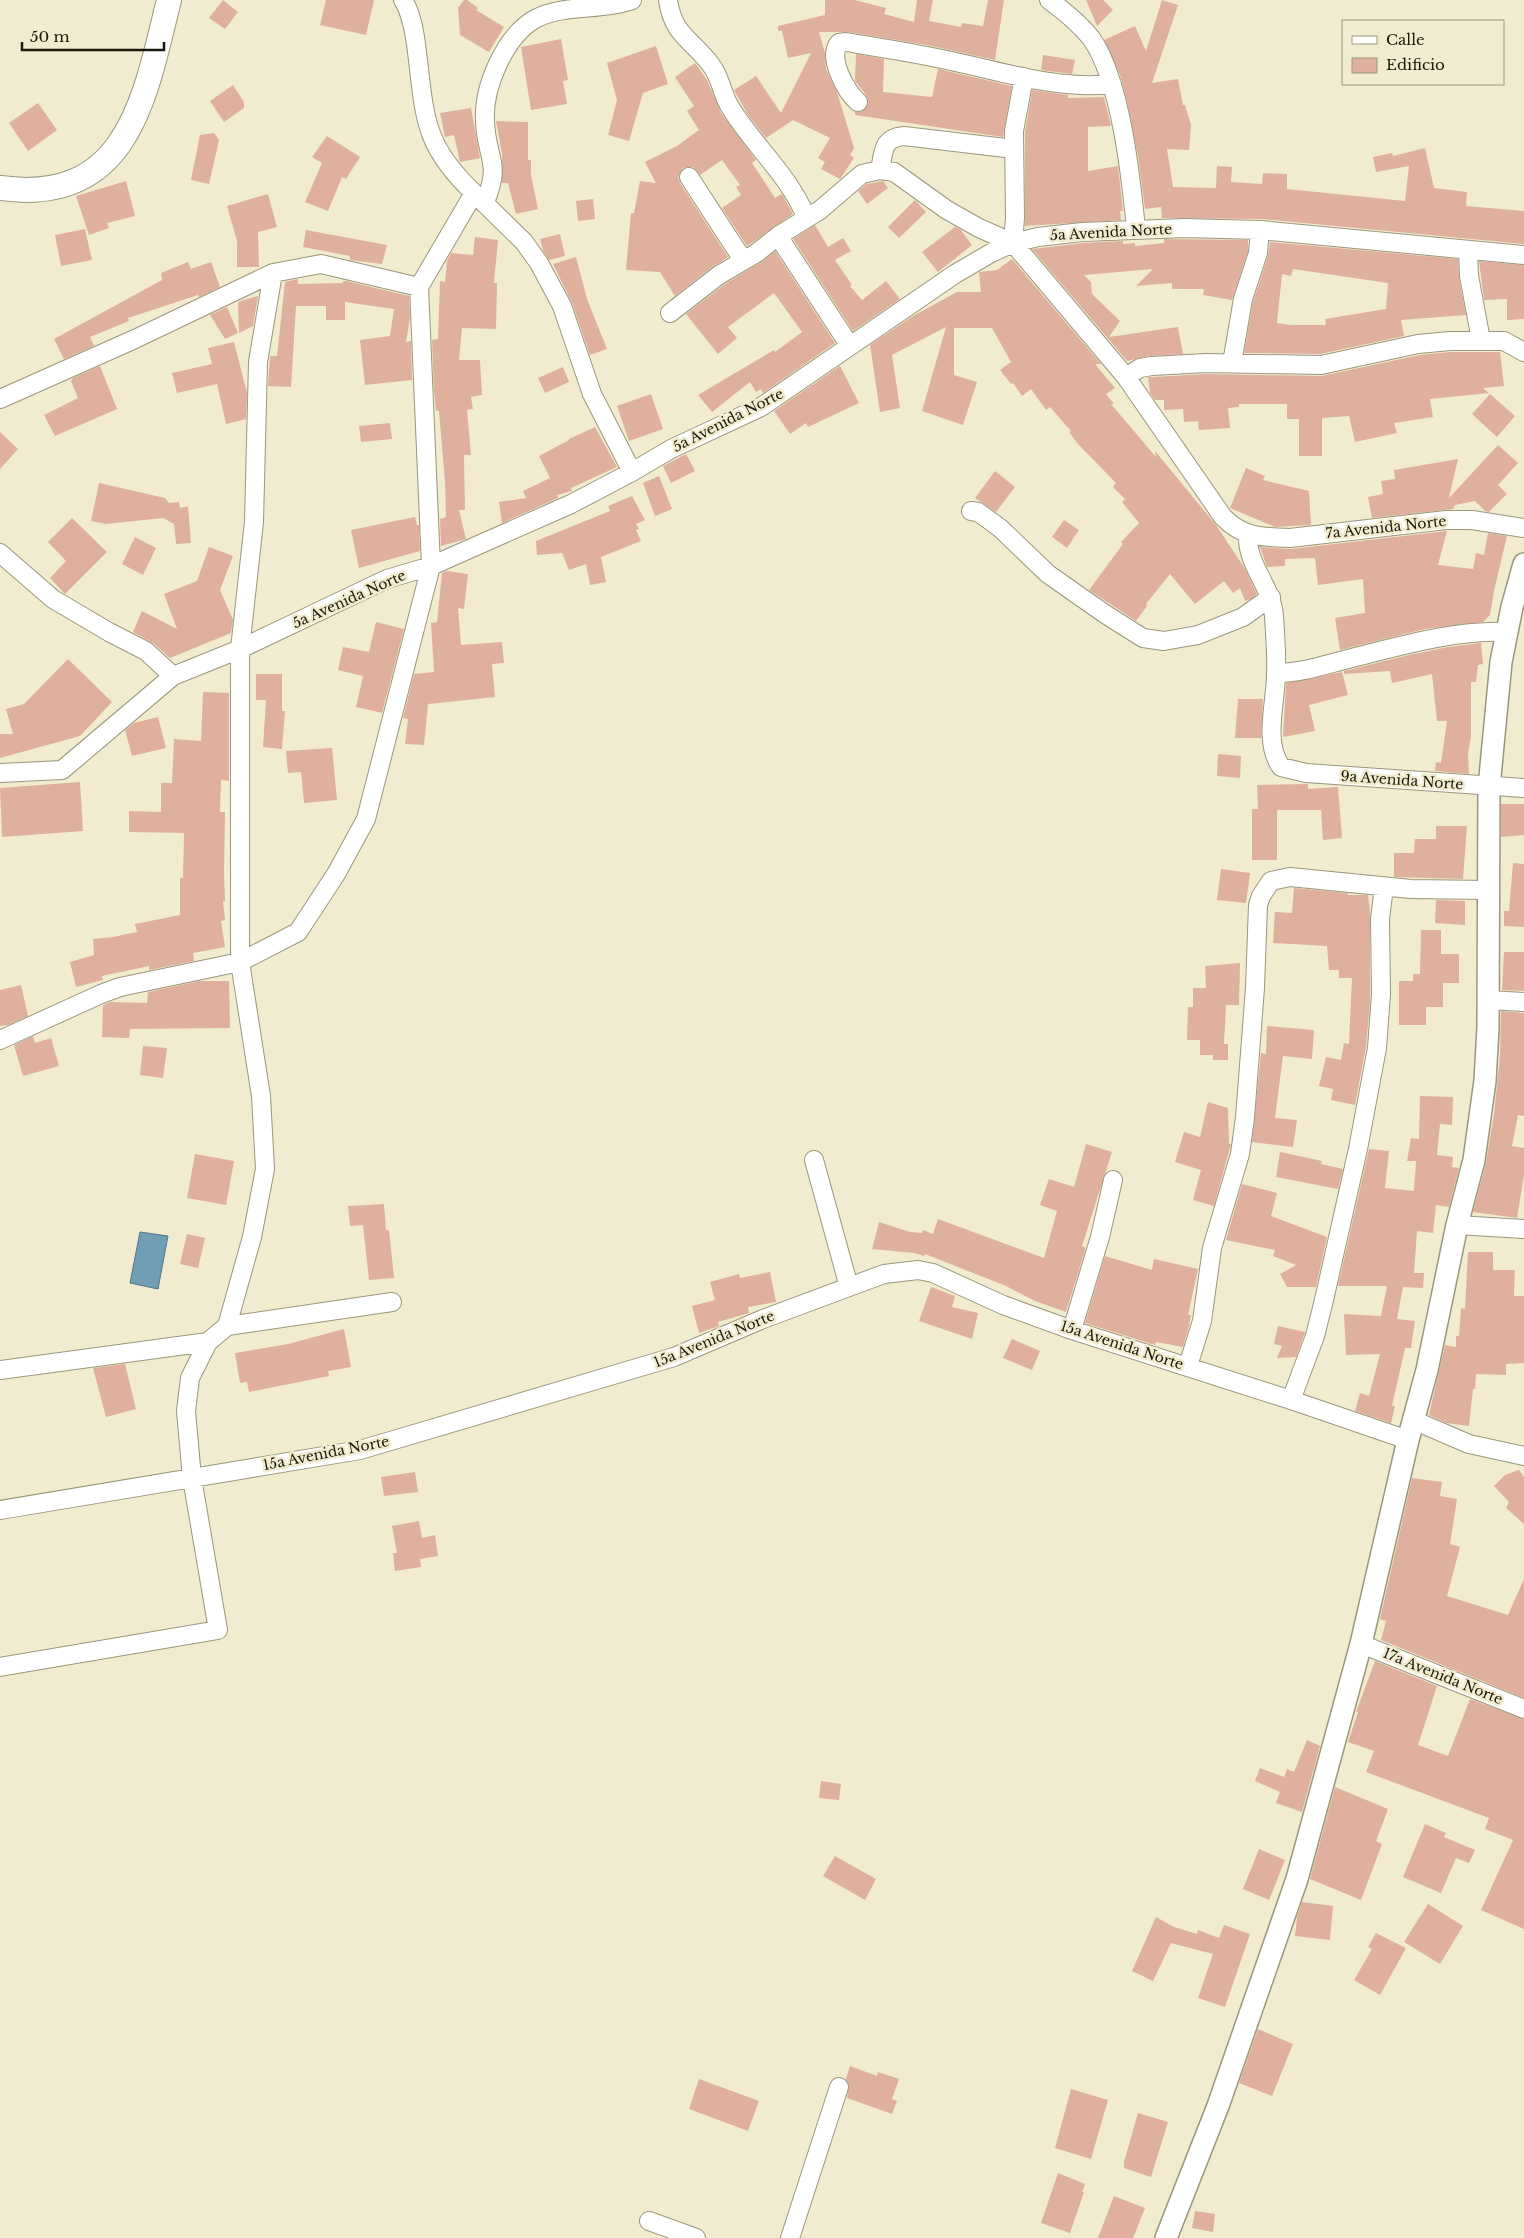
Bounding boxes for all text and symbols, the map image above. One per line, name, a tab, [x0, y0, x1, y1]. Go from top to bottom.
scale bar	[22, 20, 165, 52]
legend	[1342, 20, 1504, 85]
text: 50 m	[30, 27, 70, 46]
text: Calle	[1386, 30, 1425, 49]
text: Edificio	[1386, 55, 1445, 74]
street label: 5a Avenida Norte	[1050, 220, 1172, 244]
street label: 5a Avenida Norte	[670, 384, 786, 456]
street label: 7a Avenida Norte	[1325, 512, 1447, 542]
street label: 5a Avenida Norte	[290, 566, 408, 632]
street label: 9a Avenida Norte	[1340, 767, 1464, 793]
street label: 15a Avenida Norte	[651, 1307, 777, 1371]
street label: 15a Avenida Norte	[1058, 1317, 1186, 1373]
street label: 15a Avenida Norte	[261, 1432, 391, 1474]
street label: 17a Avenida Norte	[1381, 1644, 1505, 1708]

